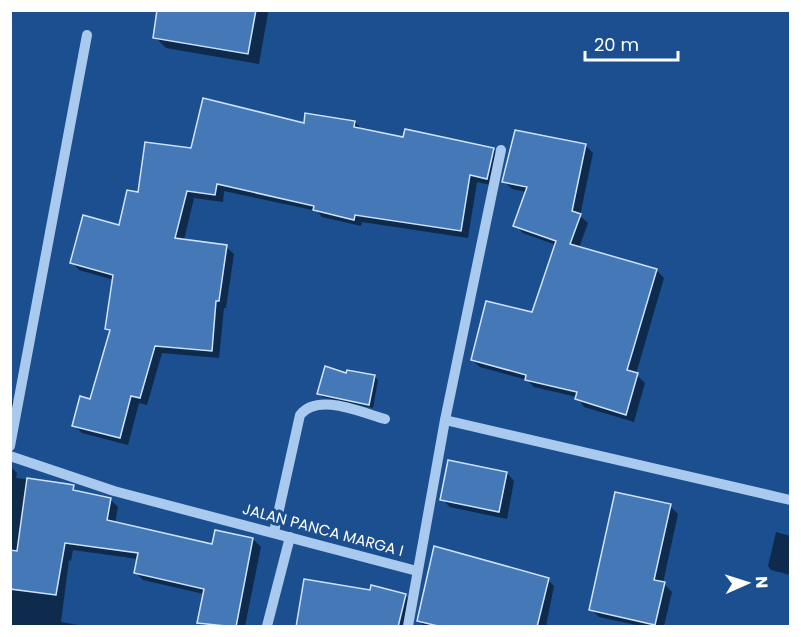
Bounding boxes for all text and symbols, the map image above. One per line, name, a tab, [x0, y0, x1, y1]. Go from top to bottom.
scale bar	[585, 24, 678, 62]
text: 20 m	[594, 32, 639, 57]
street label: JALAN PANCA MARGA I	[240, 498, 406, 561]
north arrow	[717, 553, 777, 613]
text: N	[750, 576, 773, 589]

